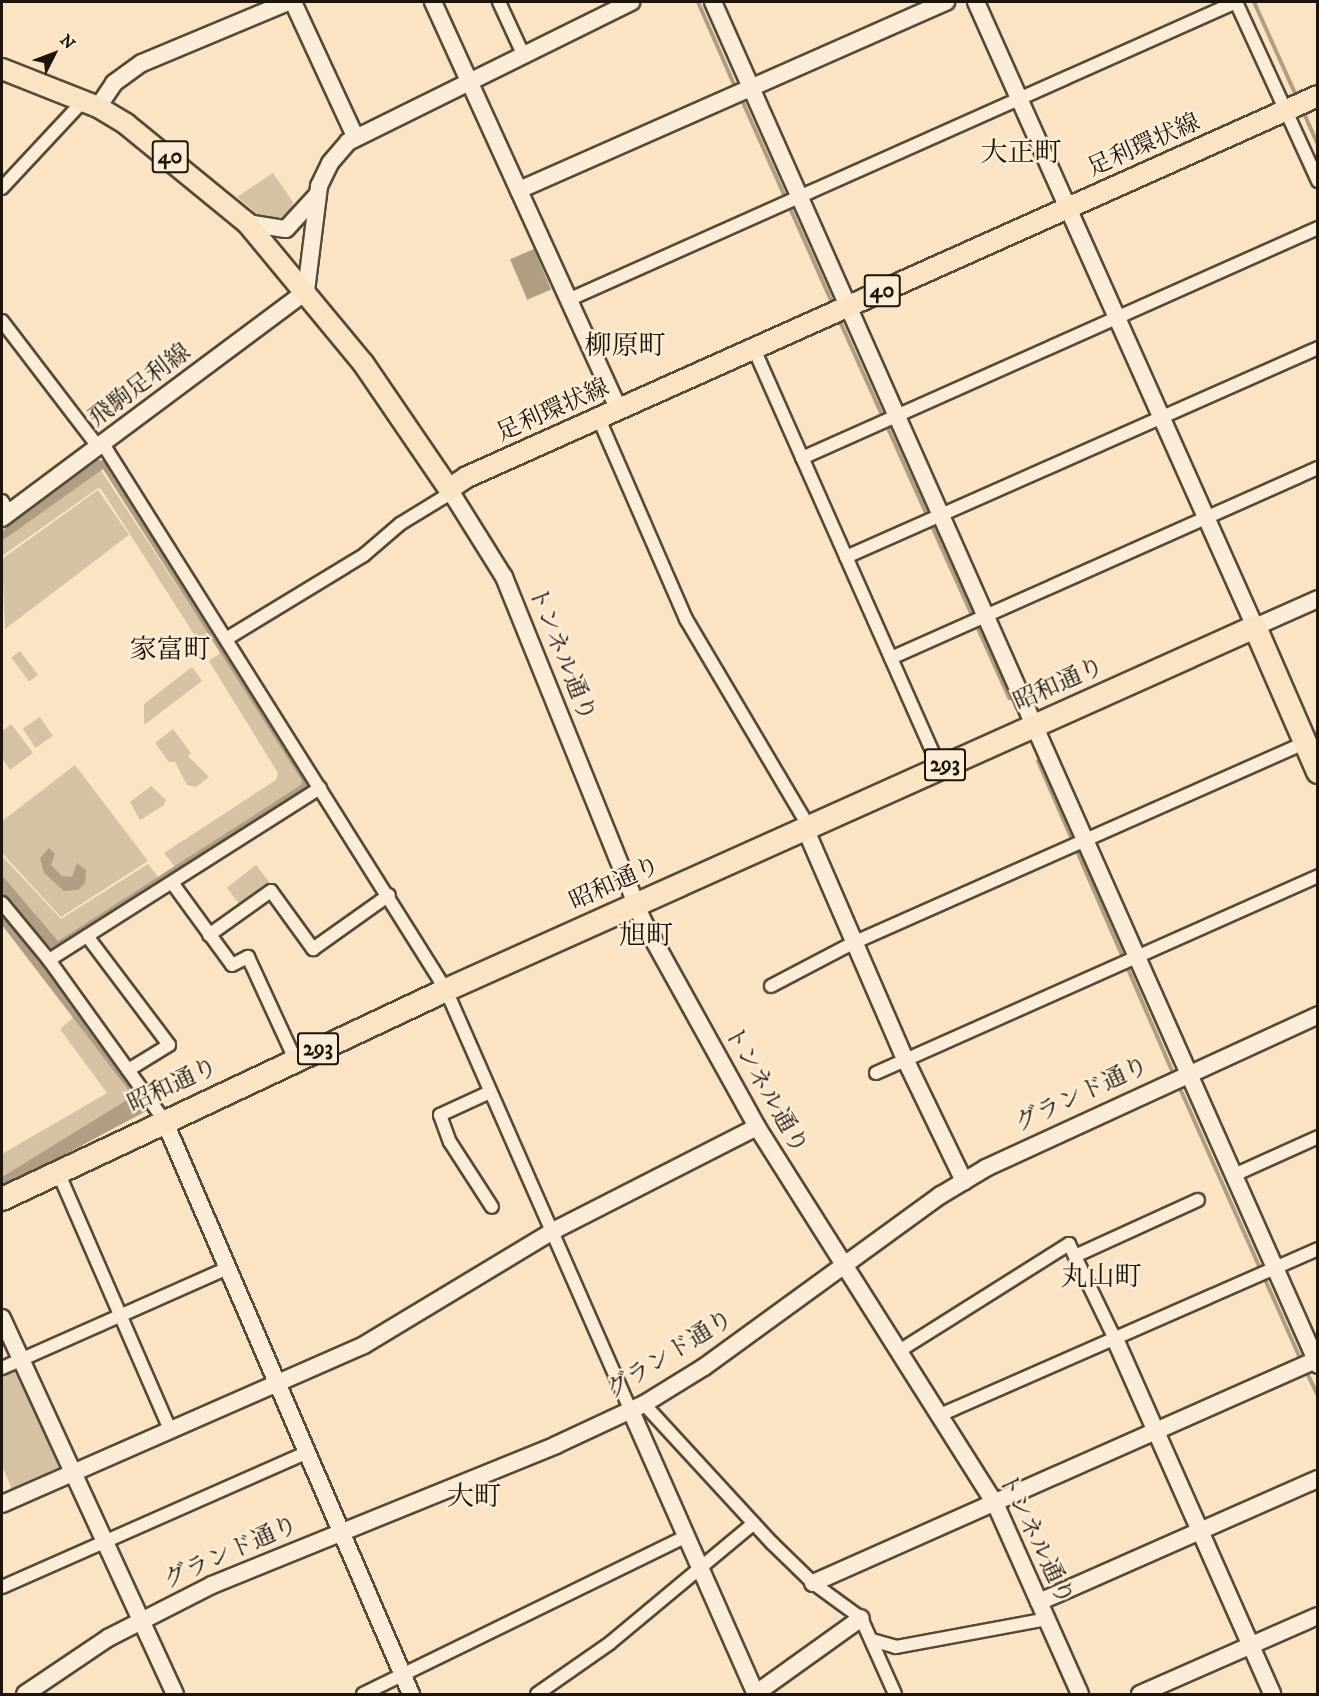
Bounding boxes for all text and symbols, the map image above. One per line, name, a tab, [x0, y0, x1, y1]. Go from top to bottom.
north arrow	[24, 24, 84, 84]
text: N	[56, 30, 79, 54]
street label: 足利環状線	[1083, 108, 1205, 184]
road number: 40	[150, 138, 190, 176]
district label: 大正町	[981, 138, 1061, 170]
road number: 40	[862, 272, 902, 310]
district label: 柳原町	[585, 331, 665, 363]
street label: 飛駒足利線	[83, 338, 197, 434]
street label: 足利環状線	[492, 373, 614, 449]
street label: トンネル通り	[521, 582, 601, 726]
district label: 家富町	[130, 635, 210, 667]
street label: 昭和通り	[1009, 652, 1109, 718]
road number: 293	[924, 746, 966, 784]
street label: 昭和通り	[565, 851, 665, 917]
district label: 旭町	[619, 921, 673, 953]
street label: トンネル通り	[717, 1020, 813, 1160]
road number: 293	[297, 1030, 339, 1068]
street label: グランド通り	[1011, 1052, 1153, 1138]
street label: 昭和通り	[123, 1053, 223, 1119]
district label: 丸山町	[1061, 1262, 1141, 1294]
street label: グランド通り	[601, 1305, 739, 1405]
street label: トンネル通り	[990, 1468, 1080, 1610]
district label: 大町	[447, 1482, 501, 1514]
street label: グランド通り	[159, 1511, 303, 1595]

